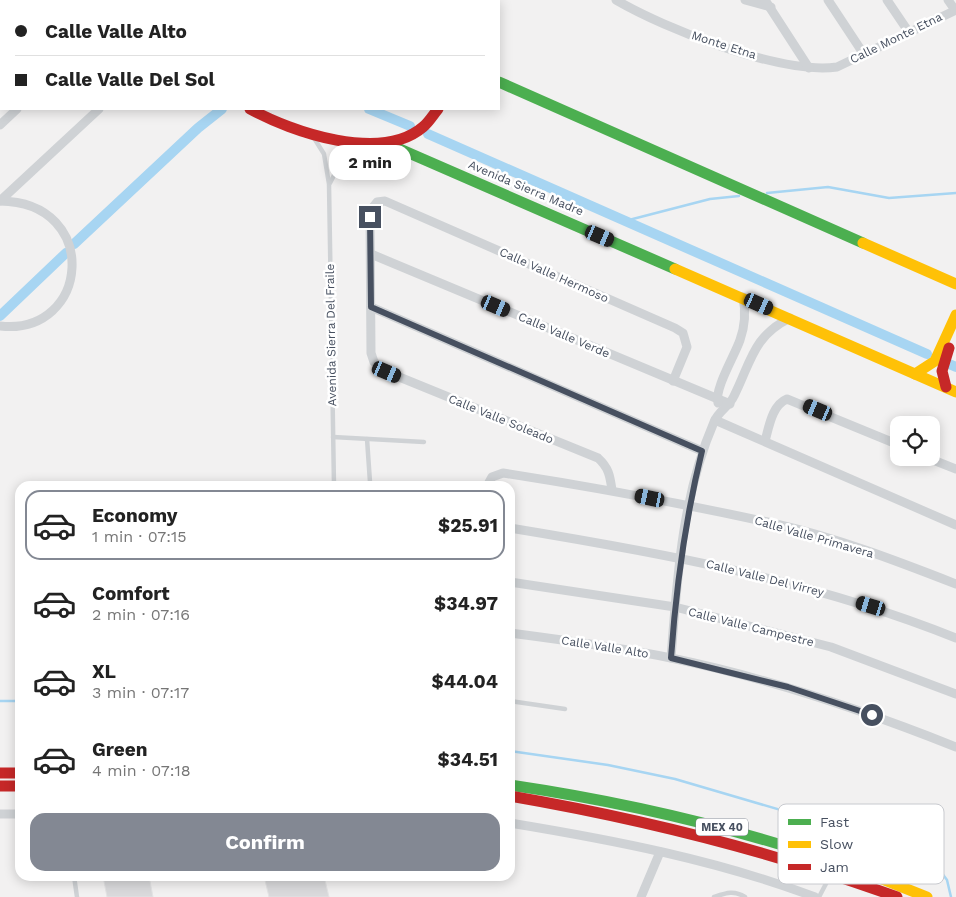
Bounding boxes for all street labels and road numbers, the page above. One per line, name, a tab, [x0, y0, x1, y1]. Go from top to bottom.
street label: Calle Monte Etna	[848, 10, 945, 66]
street label: Monte Etna	[690, 28, 758, 62]
street label: Avenida Sierra Madre	[466, 157, 586, 219]
street label: Calle Valle Hermoso	[497, 245, 611, 305]
street label: Avenida Sierra Del Fraile	[323, 264, 339, 406]
street label: Calle Valle Verde	[516, 309, 612, 361]
street label: Calle Valle Soleado	[446, 391, 556, 447]
street label: Calle Valle Primavera	[753, 513, 875, 561]
street label: Calle Valle Del Virrey	[705, 557, 826, 600]
street label: Calle Valle Campestre	[687, 605, 815, 649]
street label: Calle Valle Alto	[560, 633, 650, 661]
road number: MEX 40	[696, 819, 748, 836]

